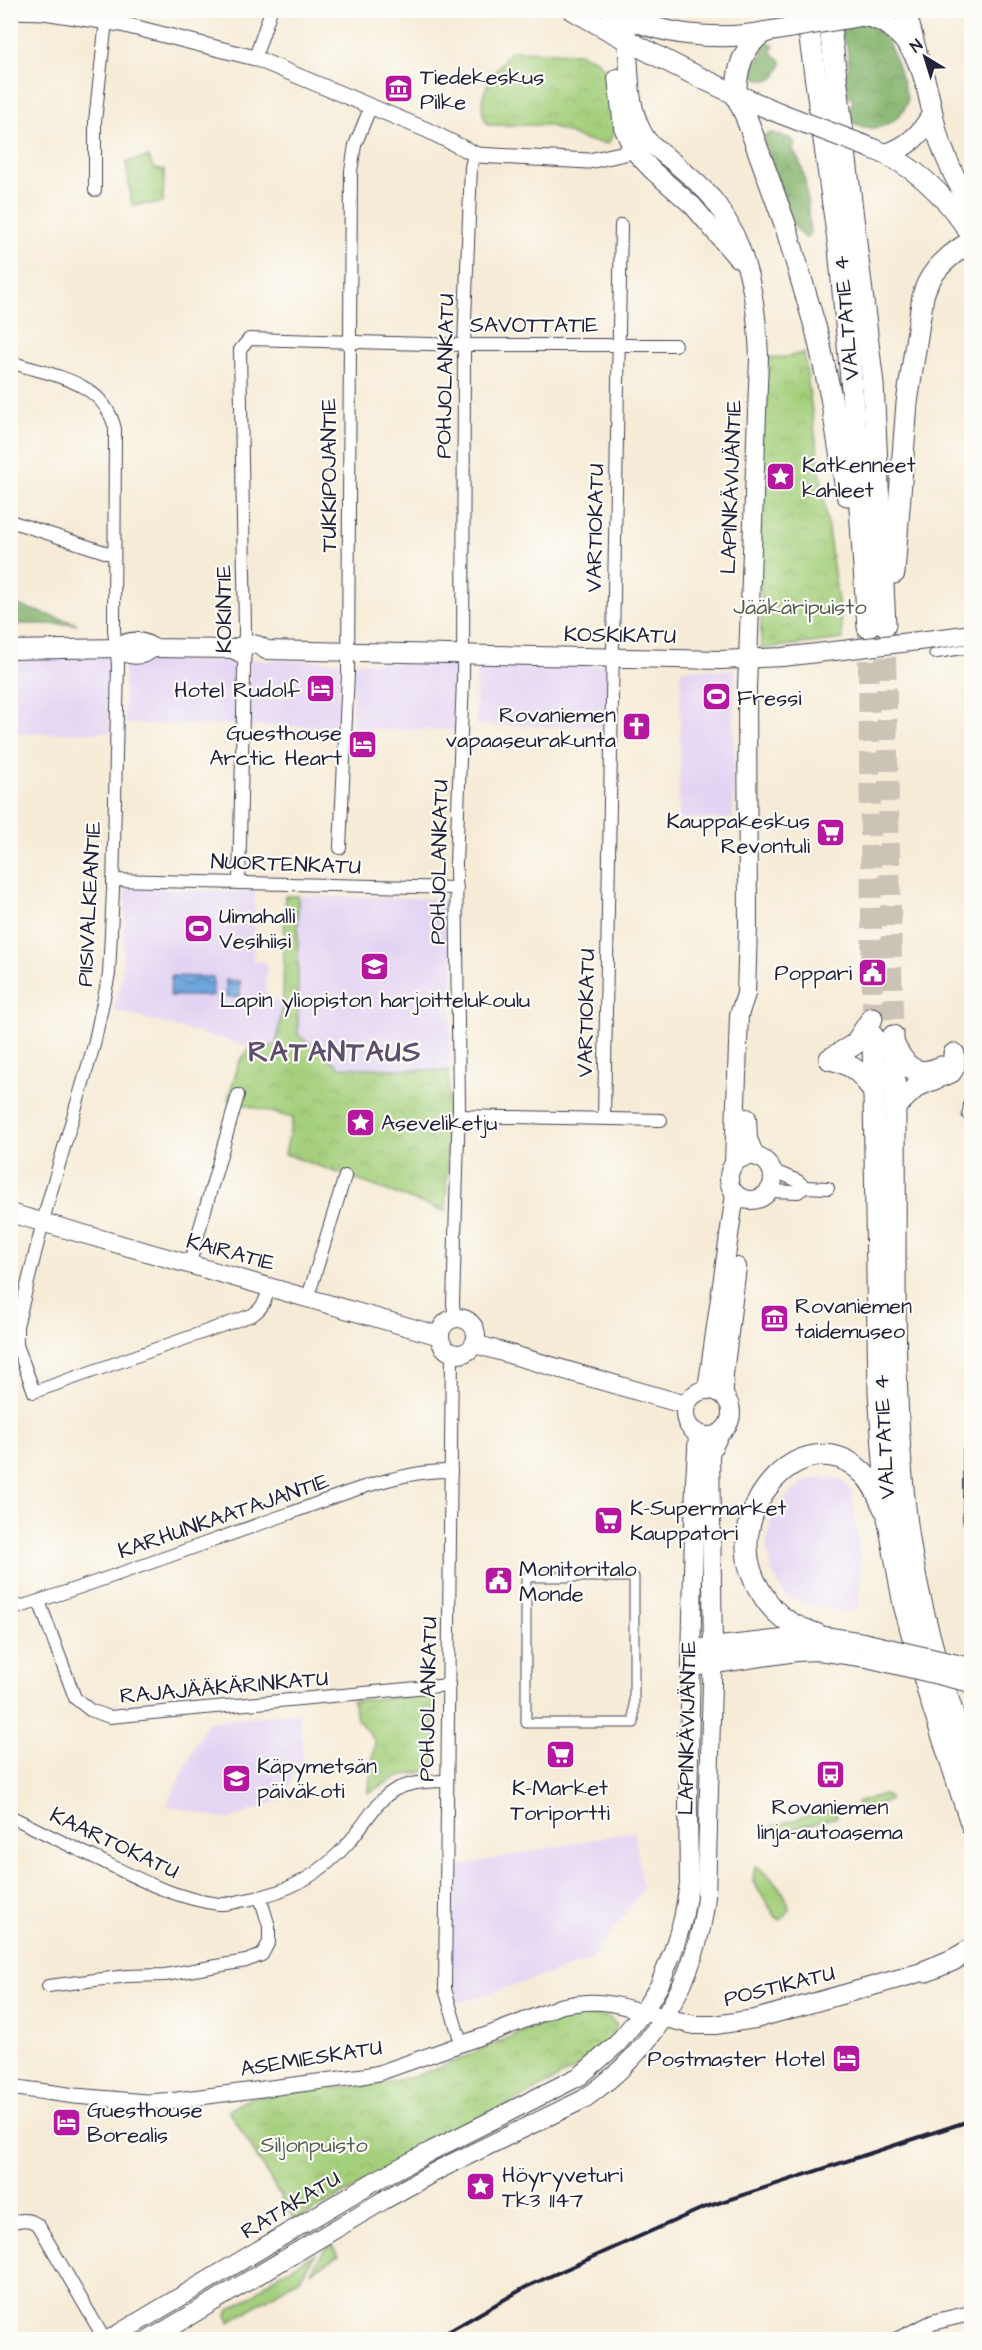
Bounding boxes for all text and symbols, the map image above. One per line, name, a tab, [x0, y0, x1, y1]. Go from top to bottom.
north arrow	[895, 27, 955, 87]
text: N	[906, 34, 927, 58]
place label: Tiedekeskus Pilke	[420, 62, 544, 118]
museum icon: Tiedekeskus Pilke	[383, 73, 415, 105]
street label: VALTATIE 4	[826, 254, 867, 381]
street label: POHJOLANKATU	[429, 293, 462, 459]
street label: SAVOTTATIE	[470, 310, 598, 341]
street label: TUKKIPOJANTIE	[314, 398, 345, 552]
street label: LAPINKÄVIJÄNTIE	[713, 399, 750, 575]
place label: Katkenneet kahleet	[802, 450, 916, 506]
place icon: Katkenneet kahleet	[765, 461, 797, 493]
street label: VARTIOKATU	[579, 463, 612, 593]
street label: KOKINTIE	[209, 565, 240, 653]
park label: Jääkäripuisto	[733, 592, 867, 623]
street label: KOSKIKATU	[564, 619, 676, 652]
hotel icon: Hotel Rudolf	[305, 673, 337, 705]
place label: Hotel Rudolf	[174, 675, 301, 706]
sports icon: Fressi	[700, 681, 732, 713]
place label: Fressi	[737, 683, 802, 714]
place label: Rovaniemen vapaaseurakunta	[446, 700, 616, 756]
church icon: Rovaniemen vapaaseurakunta	[621, 711, 653, 743]
place label: Guesthouse Arctic Heart	[209, 718, 342, 774]
hotel icon: Guesthouse Arctic Heart	[347, 729, 379, 761]
street label: POHJOLANKATU	[423, 779, 456, 945]
place label: Kauppakeskus Revontuli	[666, 806, 810, 862]
supermarket icon: Kauppakeskus Revontuli	[815, 817, 847, 849]
street label: PIISIVALKEANTIE	[70, 821, 109, 988]
street label: NUORTENKATU	[210, 846, 362, 883]
place label: Uimahalli Vesihiisi	[219, 901, 295, 957]
sports icon: Uimahalli Vesihiisi	[182, 912, 214, 944]
street label: VARTIOKATU	[570, 948, 603, 1078]
school or university icon: Lapin yliopiston harjoittelukoulu	[359, 951, 391, 983]
public building icon: Poppari	[857, 956, 889, 988]
place label: Poppari	[774, 958, 852, 989]
place label: Lapin yliopiston harjoittelukoulu	[220, 985, 530, 1017]
district label: RATANTAUS	[248, 1033, 422, 1072]
place icon: Aseveliketju	[344, 1106, 376, 1138]
place label: Aseveliketju	[381, 1108, 498, 1139]
street label: KAIRATIE	[183, 1226, 278, 1279]
place label: Rovaniemen taidemuseo	[795, 1291, 912, 1347]
museum icon: Rovaniemen taidemuseo	[758, 1302, 790, 1334]
street label: VALTATIE 4	[866, 1374, 903, 1500]
street label: KARHUNKAATAJANTIE	[114, 1466, 333, 1567]
place label: K-Supermarket Kauppatori	[630, 1493, 787, 1549]
supermarket icon: K-Supermarket Kauppatori	[593, 1504, 625, 1536]
place label: Monitoritalo Monde	[519, 1554, 637, 1610]
public building icon: Monitoritalo Monde	[482, 1565, 514, 1597]
street label: POHJOLANKATU	[412, 1616, 445, 1782]
street label: LAPINKÄVIJÄNTIE	[670, 1640, 705, 1816]
street label: RAJAJÄÄKÄRINKATU	[119, 1663, 330, 1712]
supermarket icon: K-Market Toriportti	[544, 1739, 576, 1771]
place label: Käpymetsän päiväkoti	[257, 1751, 377, 1807]
bus stop icon: Rovaniemen linja-autoasema	[814, 1758, 846, 1790]
school or university icon: Käpymetsän päiväkoti	[220, 1762, 252, 1794]
place label: K-Market Toriportti	[510, 1773, 610, 1829]
place label: Rovaniemen linja-autoasema	[757, 1792, 903, 1848]
street label: KAARTOKATU	[45, 1800, 184, 1887]
street label: POSTIKATU	[721, 1958, 838, 2015]
street label: ASEMIESKATU	[238, 2032, 384, 2085]
hotel icon: Postmaster Hotel	[830, 2042, 862, 2074]
place label: Postmaster Hotel	[648, 2044, 825, 2075]
place label: Guesthouse Borealis	[87, 2095, 203, 2151]
hotel icon: Guesthouse Borealis	[50, 2106, 82, 2138]
park label: Siljonpuisto	[260, 2130, 368, 2161]
place label: Höyryveturi Tk3 1147	[502, 2160, 623, 2216]
street label: RATAKATU	[235, 2163, 346, 2247]
place icon: Höyryveturi Tk3 1147	[465, 2171, 497, 2203]

